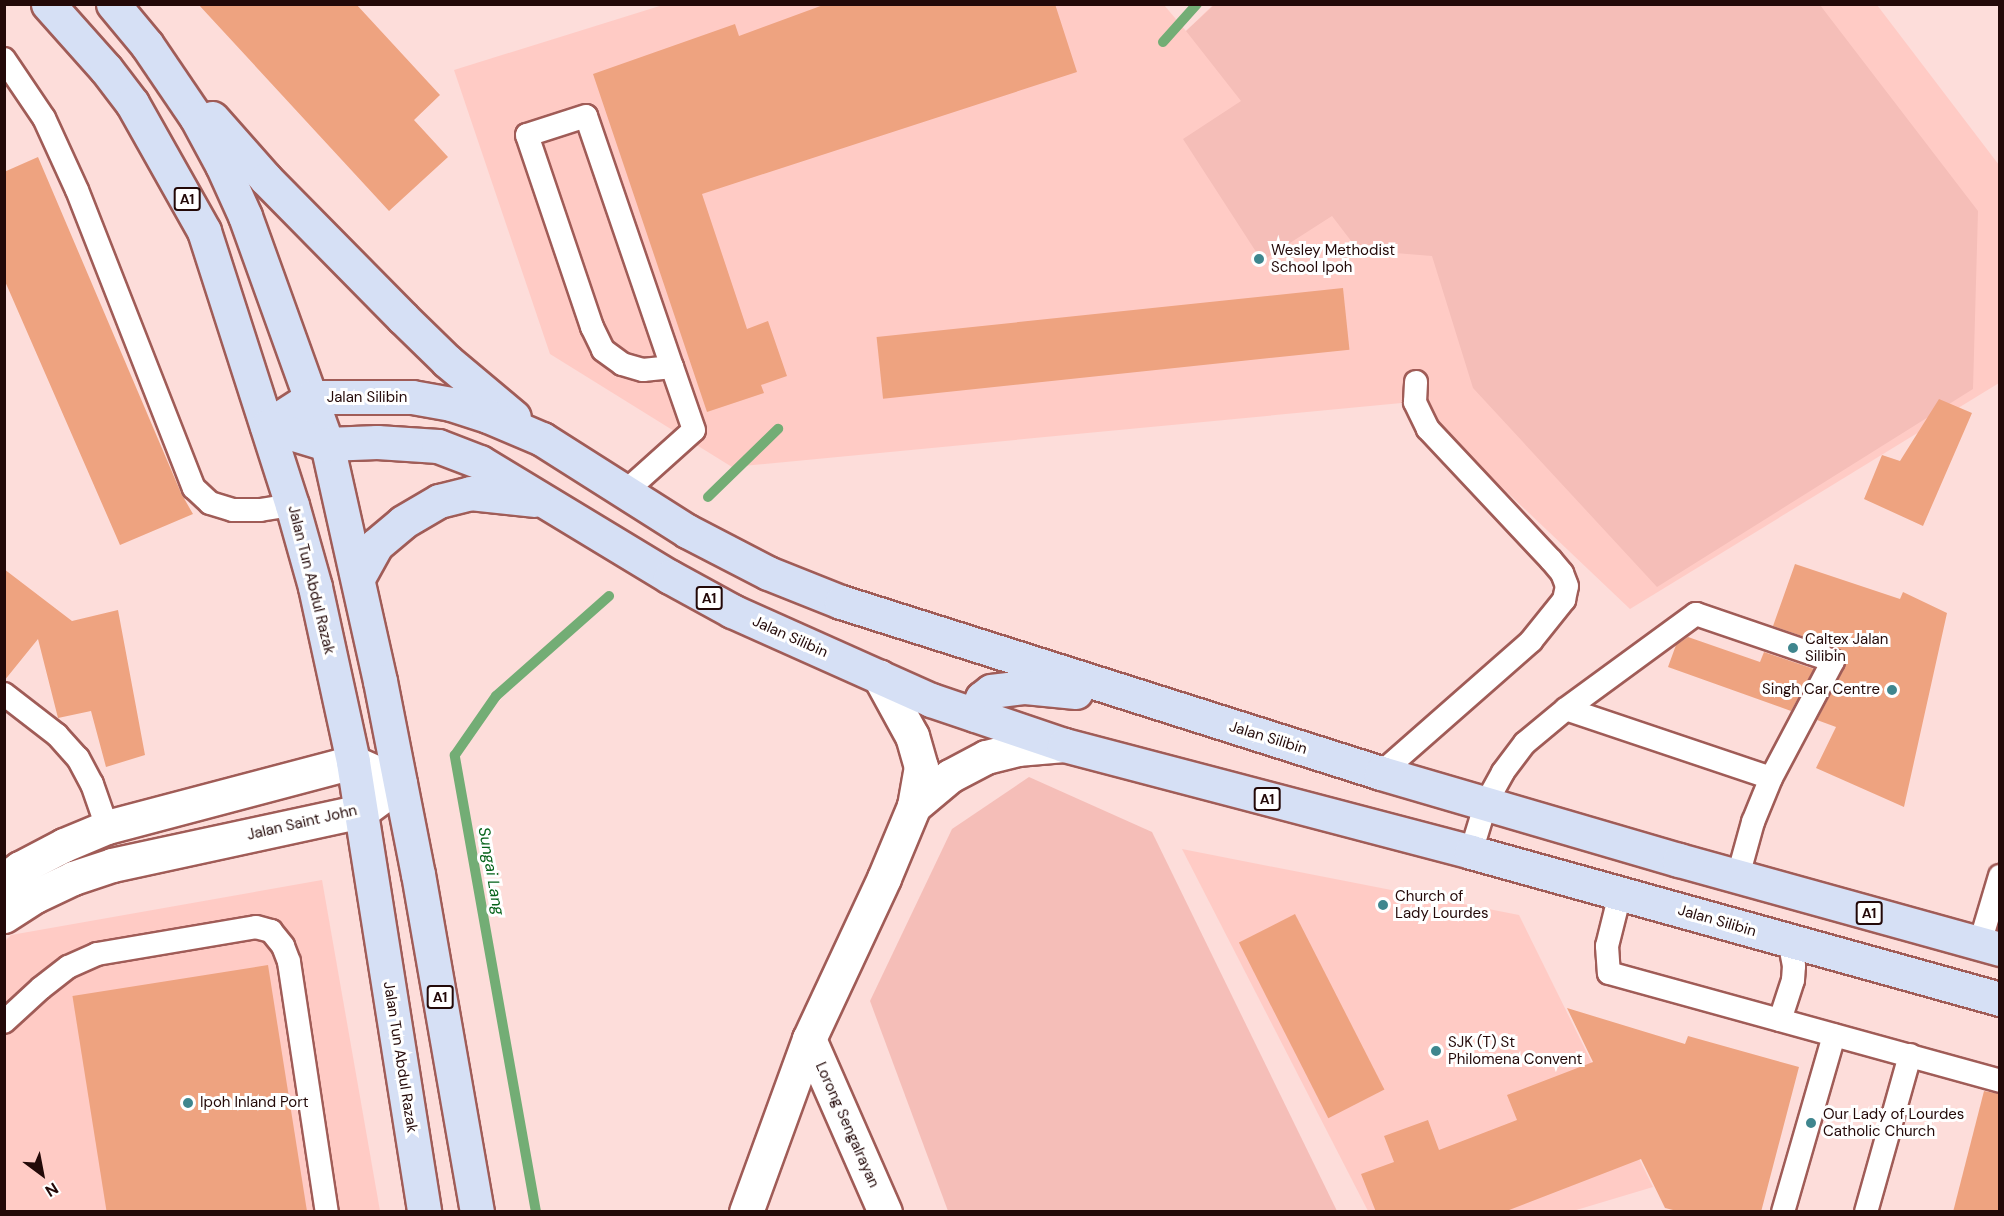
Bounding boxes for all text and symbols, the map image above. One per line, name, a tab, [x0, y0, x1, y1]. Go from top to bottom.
road number: A1	[174, 188, 201, 210]
place label: Wesley Methodist School Ipoh	[1271, 241, 1395, 276]
marker: Wesley Methodist School Ipoh	[1252, 252, 1266, 266]
street label: Jalan Silibin	[327, 389, 407, 407]
street label: Jalan Tun Abdul Razak	[284, 504, 338, 656]
road number: A1	[696, 587, 722, 609]
street label: Jalan Silibin	[750, 612, 830, 662]
place label: Caltex Jalan Silibin	[1805, 630, 1888, 665]
marker: Caltex Jalan Silibin	[1786, 641, 1800, 655]
place label: Singh Car Centre	[1762, 681, 1880, 699]
marker: Singh Car Centre	[1885, 683, 1899, 697]
street label: Jalan Silibin	[1227, 718, 1309, 758]
road number: A1	[1254, 788, 1280, 810]
street label: Jalan Saint John	[245, 802, 359, 844]
water label: Sungai Lang	[474, 825, 508, 917]
place label: Church of Lady Lourdes	[1395, 887, 1489, 922]
marker: Church of Lady Lourdes	[1376, 898, 1390, 912]
street label: Jalan Silibin	[1676, 901, 1758, 941]
road number: A1	[1856, 902, 1882, 924]
street label: Jalan Tun Abdul Razak	[379, 980, 421, 1134]
road number: A1	[426, 986, 454, 1008]
place label: SJK (T) St Philomena Convent	[1448, 1033, 1582, 1068]
marker: SJK (T) St Philomena Convent	[1429, 1044, 1443, 1058]
street label: Lorong Sengalrayan	[811, 1059, 883, 1191]
place label: Ipoh Inland Port	[200, 1094, 309, 1112]
marker: Ipoh Inland Port	[181, 1096, 195, 1110]
place label: Our Lady of Lourdes Catholic Church	[1823, 1105, 1964, 1140]
marker: Our Lady of Lourdes Catholic Church	[1804, 1116, 1818, 1130]
north arrow	[12, 1144, 72, 1204]
text: N	[41, 1178, 62, 1202]

